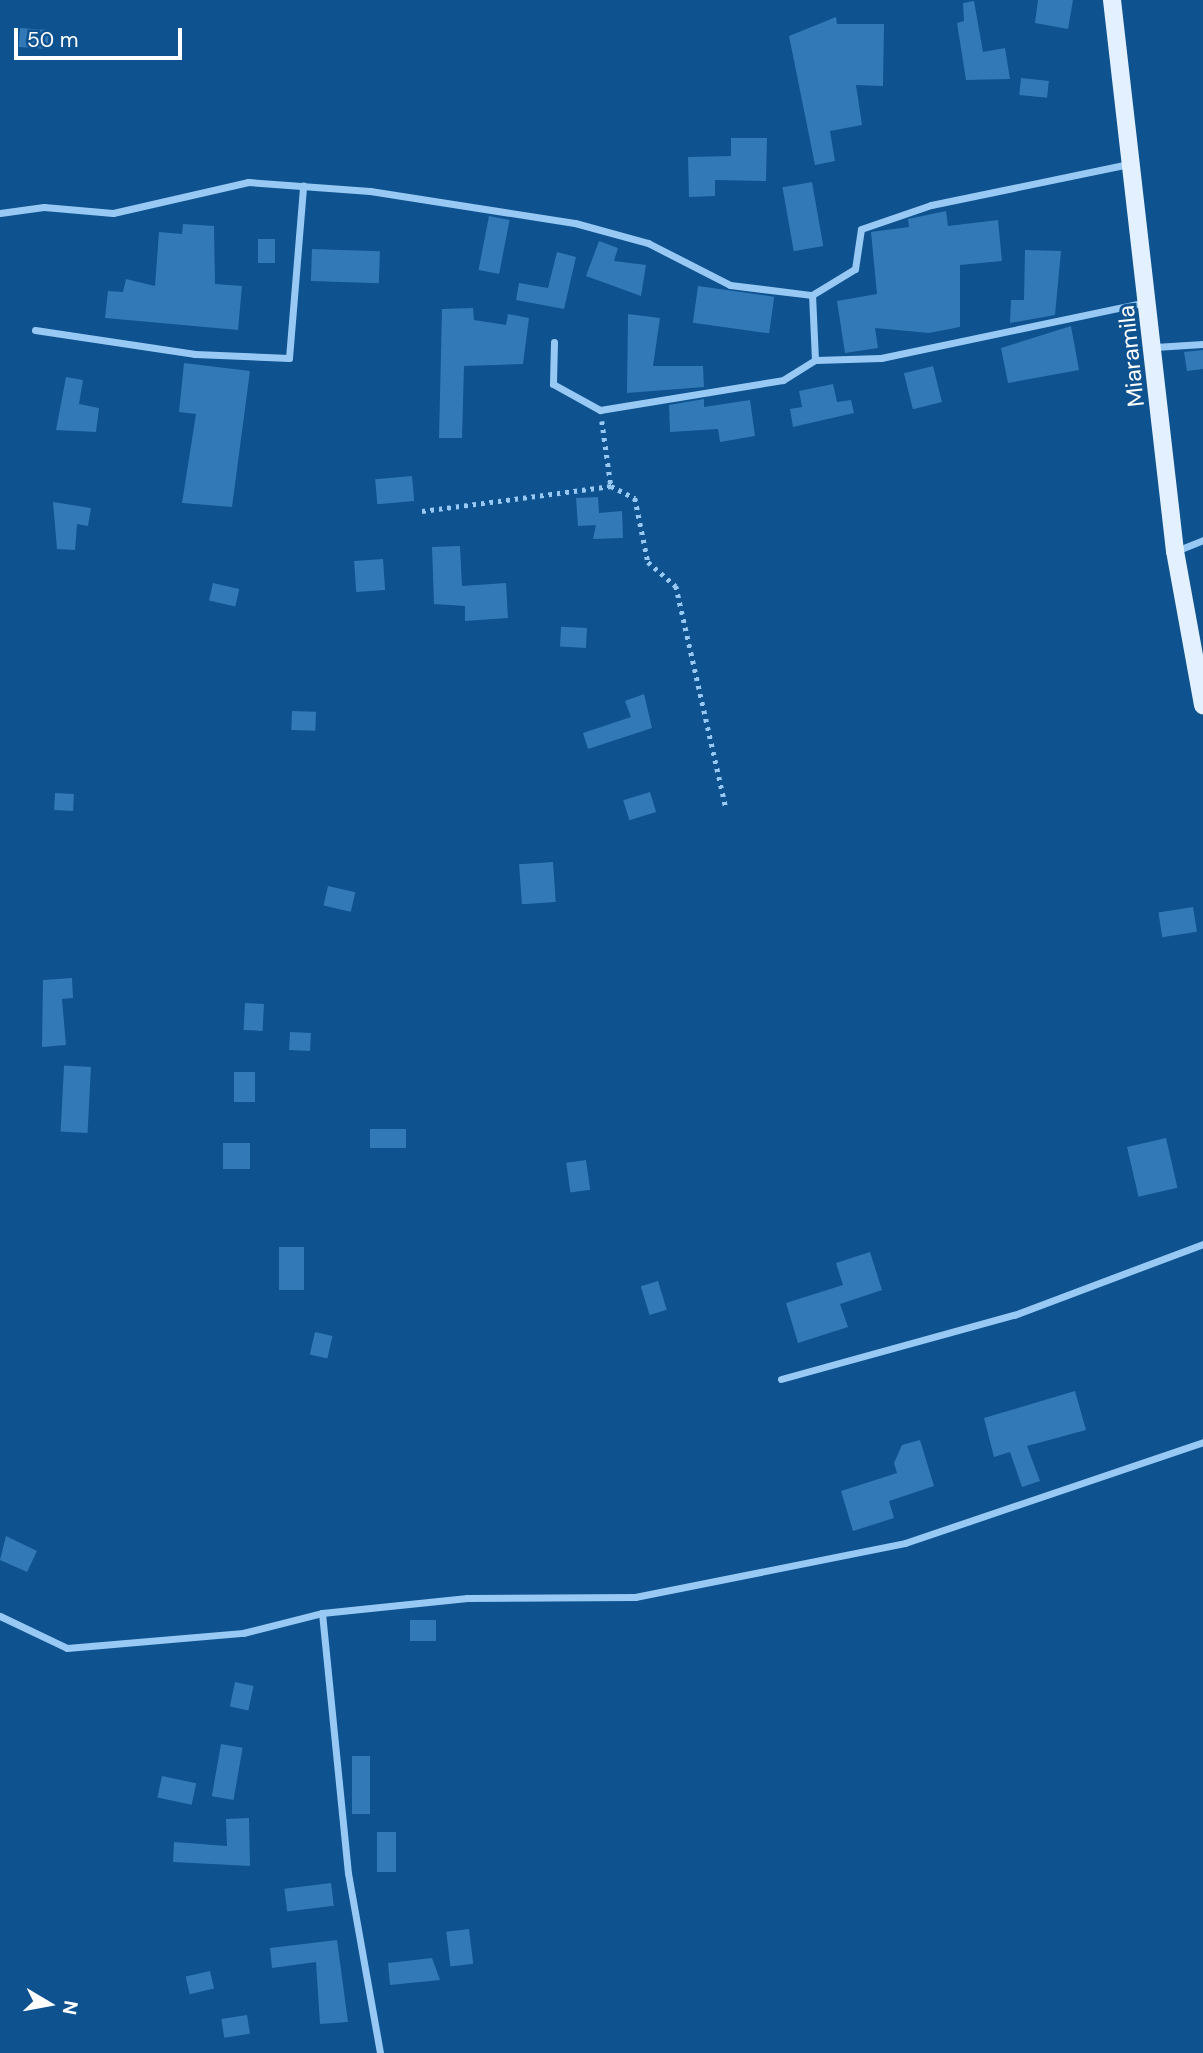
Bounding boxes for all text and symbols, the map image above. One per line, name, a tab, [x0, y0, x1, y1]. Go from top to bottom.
scale bar	[18, 14, 186, 58]
text: 50 m	[27, 26, 78, 54]
street label: Miaramila	[1112, 304, 1150, 408]
north arrow	[14, 1969, 84, 2039]
text: N	[57, 1999, 84, 2017]

